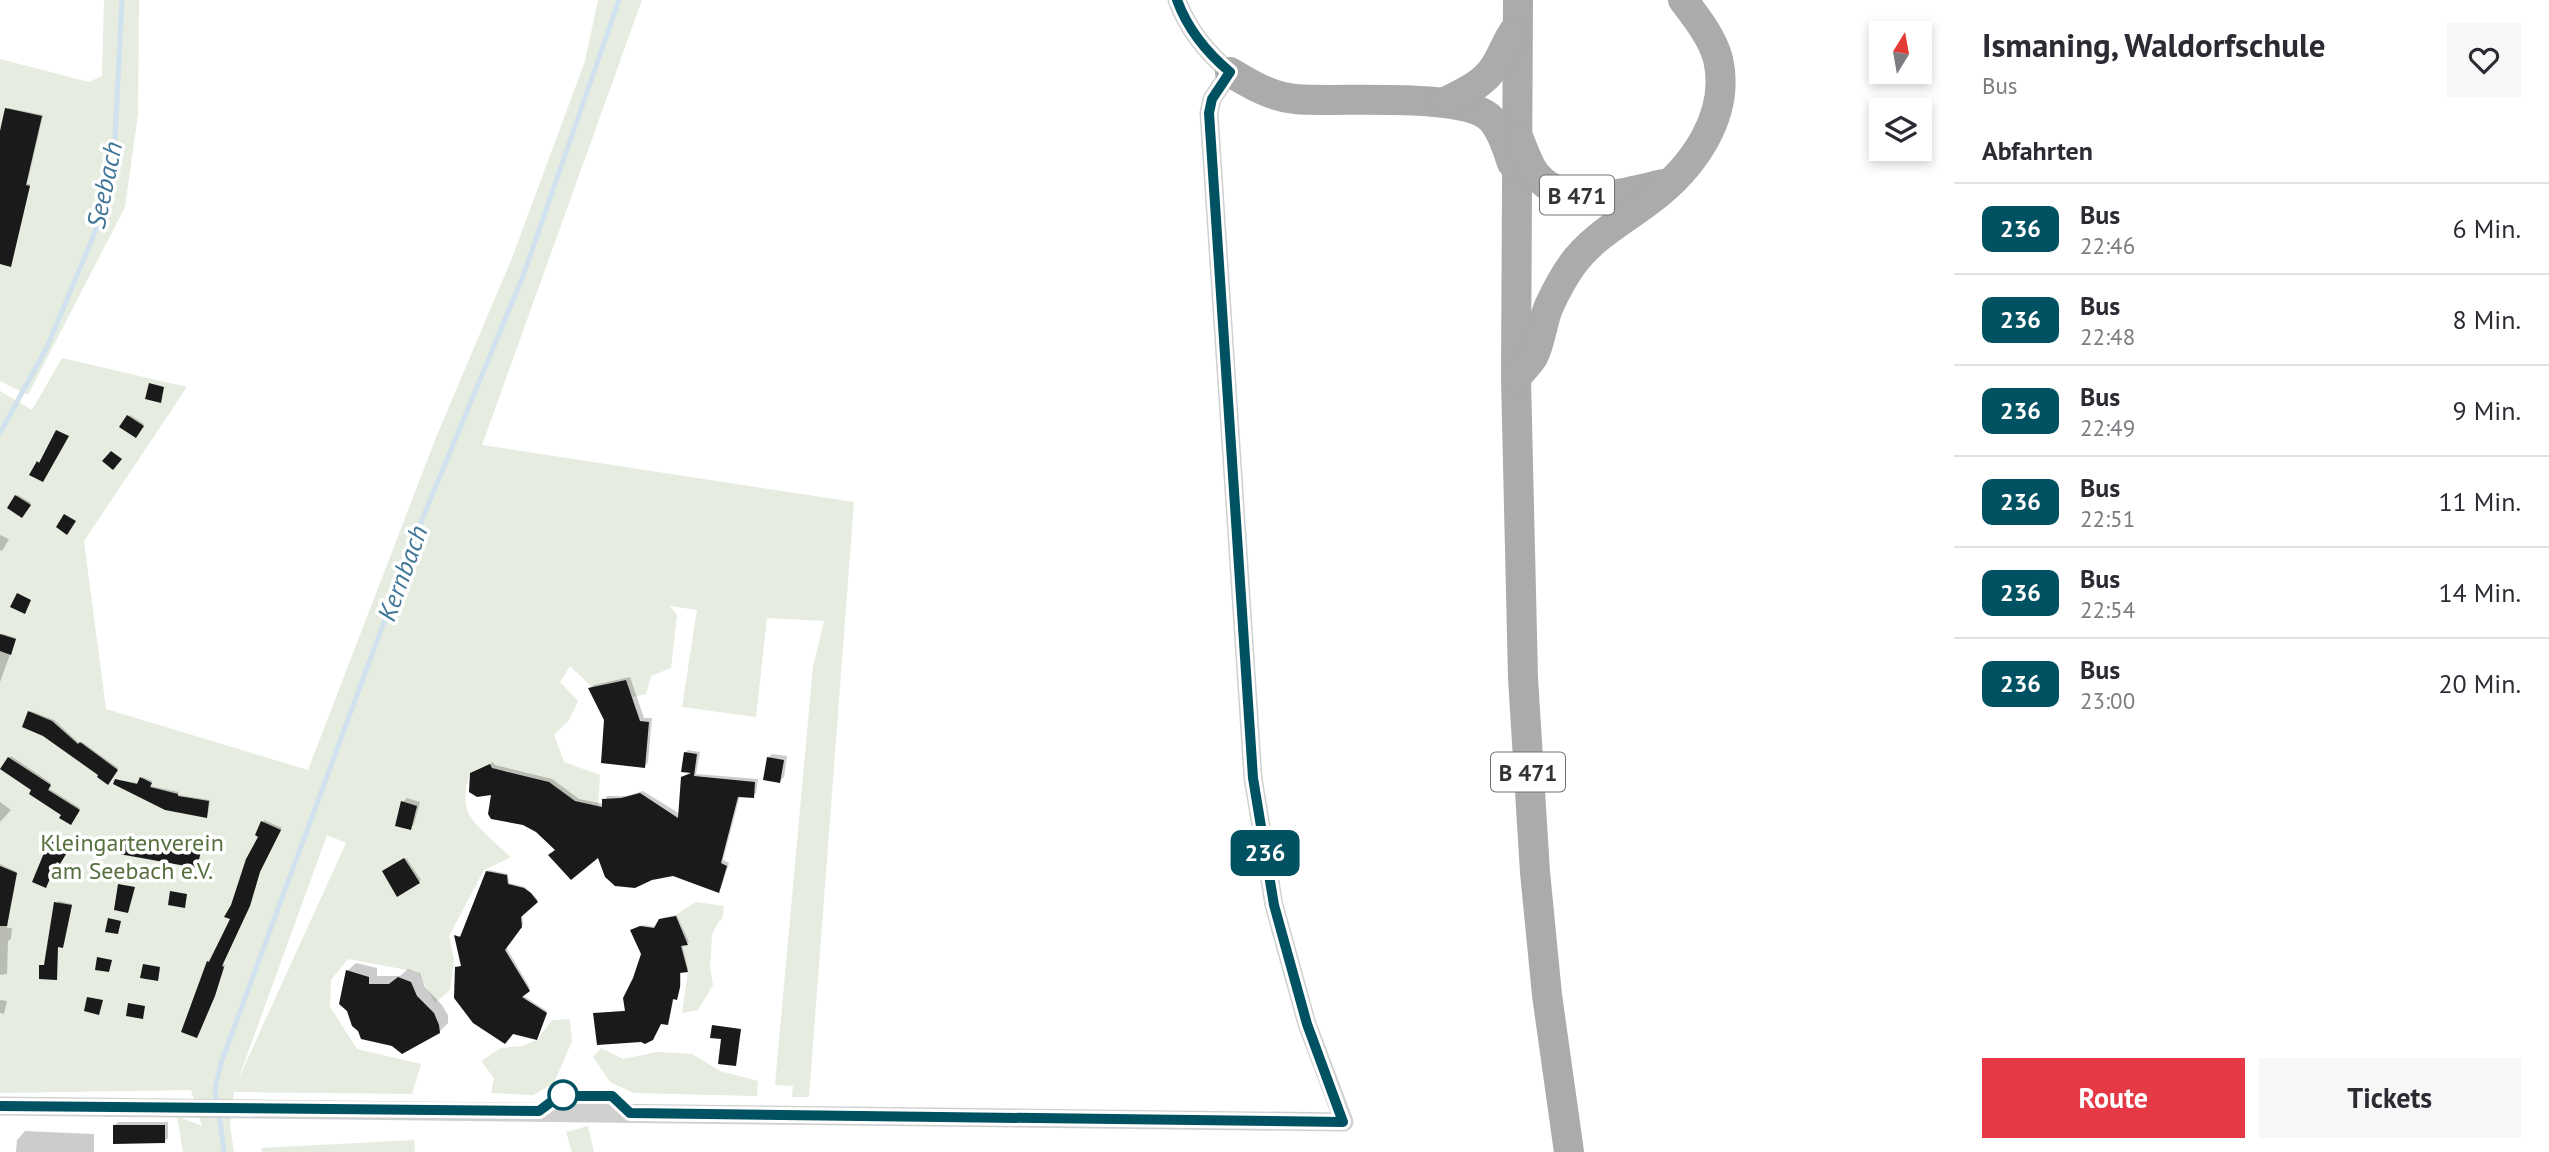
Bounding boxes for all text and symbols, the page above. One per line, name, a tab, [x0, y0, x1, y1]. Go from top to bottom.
north arrow	[1869, 21, 1932, 84]
map controls	[1869, 21, 1932, 161]
text: Ismaning, Waldorfschule	[1982, 23, 2325, 66]
button: heart	[2447, 23, 2521, 97]
text: Bus	[1982, 71, 2018, 100]
button: layers	[1869, 98, 1932, 161]
text: Abfahrten	[1982, 134, 2093, 167]
water label: Seebach	[79, 138, 129, 232]
road number: B 471	[1540, 176, 1614, 214]
text: Bus	[2080, 198, 2120, 231]
text: 6 Min.	[2453, 212, 2521, 245]
text: 236	[2000, 213, 2041, 244]
text: 22:46	[2080, 231, 2135, 260]
text: Bus	[2080, 289, 2120, 322]
text: 8 Min.	[2453, 303, 2521, 336]
text: 236	[2000, 304, 2041, 335]
text: 22:48	[2080, 322, 2135, 351]
text: Bus	[2080, 380, 2120, 413]
text: 9 Min.	[2453, 394, 2521, 427]
text: 236	[2000, 395, 2041, 426]
text: 22:49	[2080, 413, 2135, 442]
text: Bus	[2080, 471, 2120, 504]
text: 11 Min.	[2438, 485, 2521, 518]
text: 236	[2000, 486, 2041, 517]
text: 22:51	[2080, 504, 2135, 533]
water label: Kernbach	[370, 521, 434, 625]
text: Bus	[2080, 562, 2120, 595]
text: 14 Min.	[2438, 576, 2521, 609]
text: 236	[2000, 577, 2041, 608]
text: 22:54	[2080, 595, 2135, 624]
text: Bus	[2080, 653, 2120, 686]
text: 20 Min.	[2438, 667, 2521, 700]
text: 236	[2000, 668, 2041, 699]
text: 23:00	[2080, 686, 2135, 715]
road number: B 471	[1491, 752, 1565, 792]
park label: Kleingartenverein am Seebach e.V.	[40, 827, 224, 886]
line badge: 236	[1225, 830, 1305, 876]
text: 236	[1245, 837, 1285, 868]
button: Route	[1982, 1058, 2245, 1138]
button: Tickets	[2259, 1058, 2521, 1138]
unlabelled marker	[548, 1080, 578, 1110]

